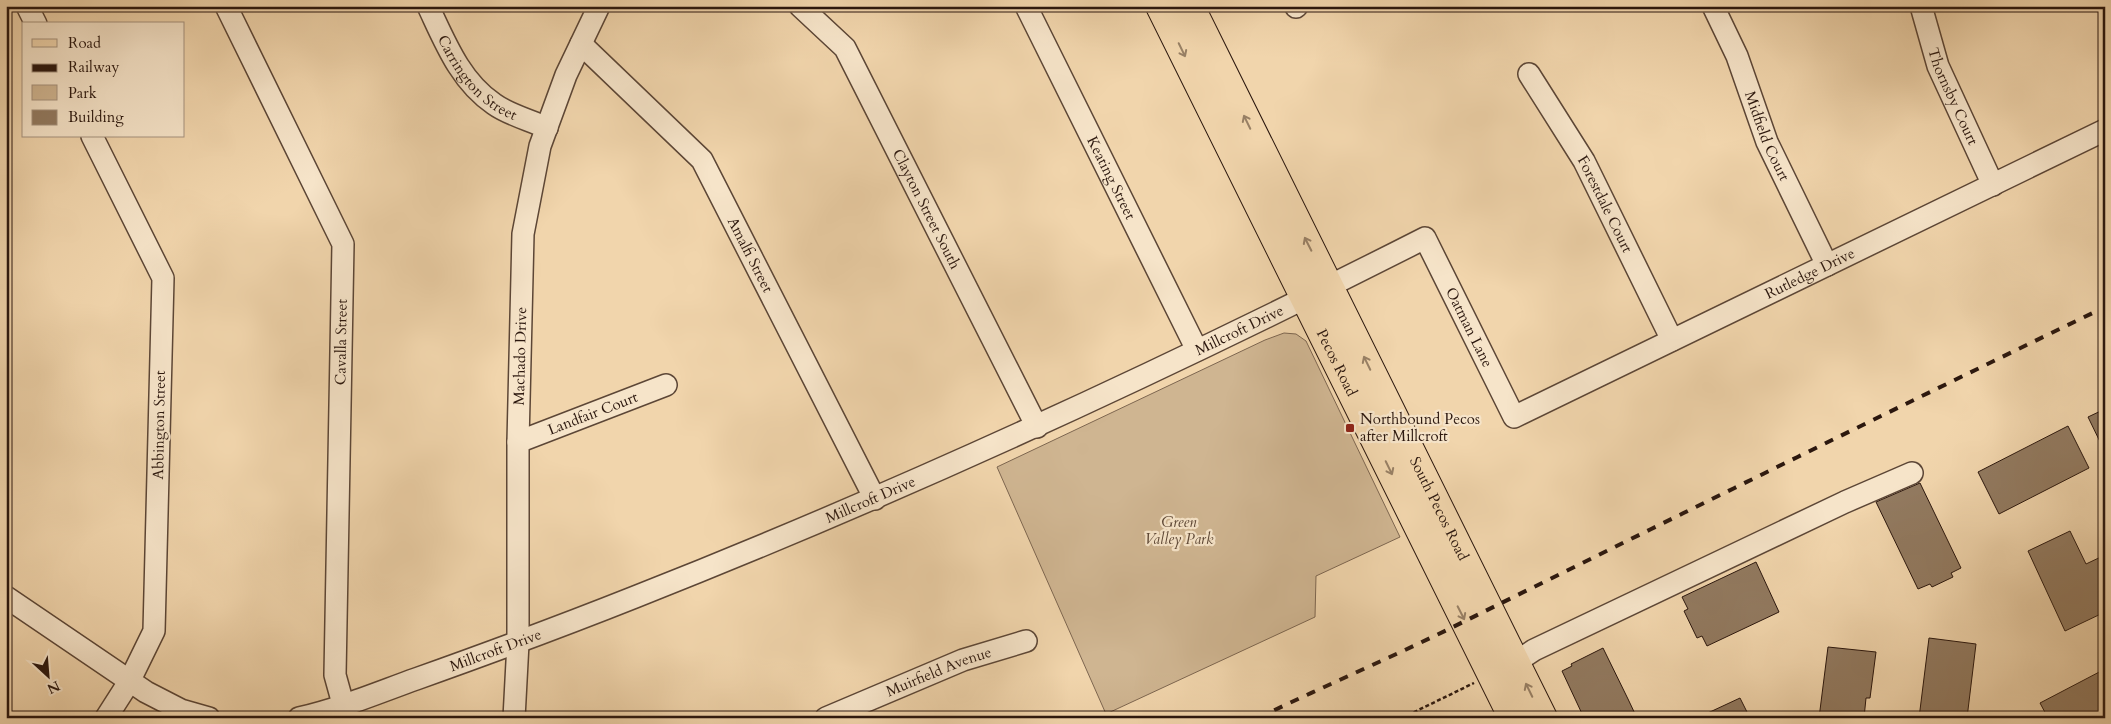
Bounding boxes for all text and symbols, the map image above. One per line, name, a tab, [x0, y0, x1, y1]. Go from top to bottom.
legend	[22, 22, 185, 138]
street label: Carrington Street	[433, 32, 520, 125]
text: Road	[68, 33, 101, 53]
one-way arrow	[1178, 42, 1187, 57]
street label: Thornsby Court	[1923, 45, 1983, 148]
text: Railway	[68, 57, 119, 77]
text: Park	[68, 83, 97, 103]
street label: Midfield Court	[1740, 88, 1795, 185]
text: Building	[68, 107, 124, 127]
one-way arrow	[1242, 114, 1252, 129]
street label: Keating Street	[1082, 133, 1141, 223]
street label: Clayton Street South	[888, 146, 966, 273]
street label: Forestdale Court	[1573, 152, 1638, 256]
street label: Amalfi Street	[723, 214, 778, 296]
one-way arrow	[1303, 237, 1312, 252]
street label: Rutledge Drive	[1761, 243, 1858, 304]
street label: Oatman Lane	[1441, 284, 1498, 371]
street label: Cavalla Street	[330, 298, 352, 385]
street label: Millcroft Drive	[1192, 300, 1287, 360]
street label: Machado Drive	[509, 306, 531, 406]
street label: Pecos Road	[1312, 326, 1362, 400]
one-way arrow	[1362, 356, 1371, 371]
street label: Abbington Street	[148, 370, 170, 480]
street label: Landfair Court	[545, 387, 641, 440]
place label: Northbound Pecos after Millcroft	[1360, 409, 1480, 446]
marker: Northbound Pecos after Millcroft	[1344, 422, 1356, 434]
street label: South Pecos Road	[1405, 453, 1473, 564]
one-way arrow	[1385, 460, 1394, 475]
street label: Millcroft Drive	[822, 471, 919, 528]
park label: Green Valley Park	[1145, 512, 1214, 549]
one-way arrow	[1456, 606, 1466, 621]
street label: Millcroft Drive	[447, 624, 544, 676]
street label: Muirfield Avenue	[883, 642, 994, 701]
north arrow	[22, 652, 72, 702]
text: N	[44, 676, 63, 698]
one-way arrow	[1524, 683, 1533, 698]

